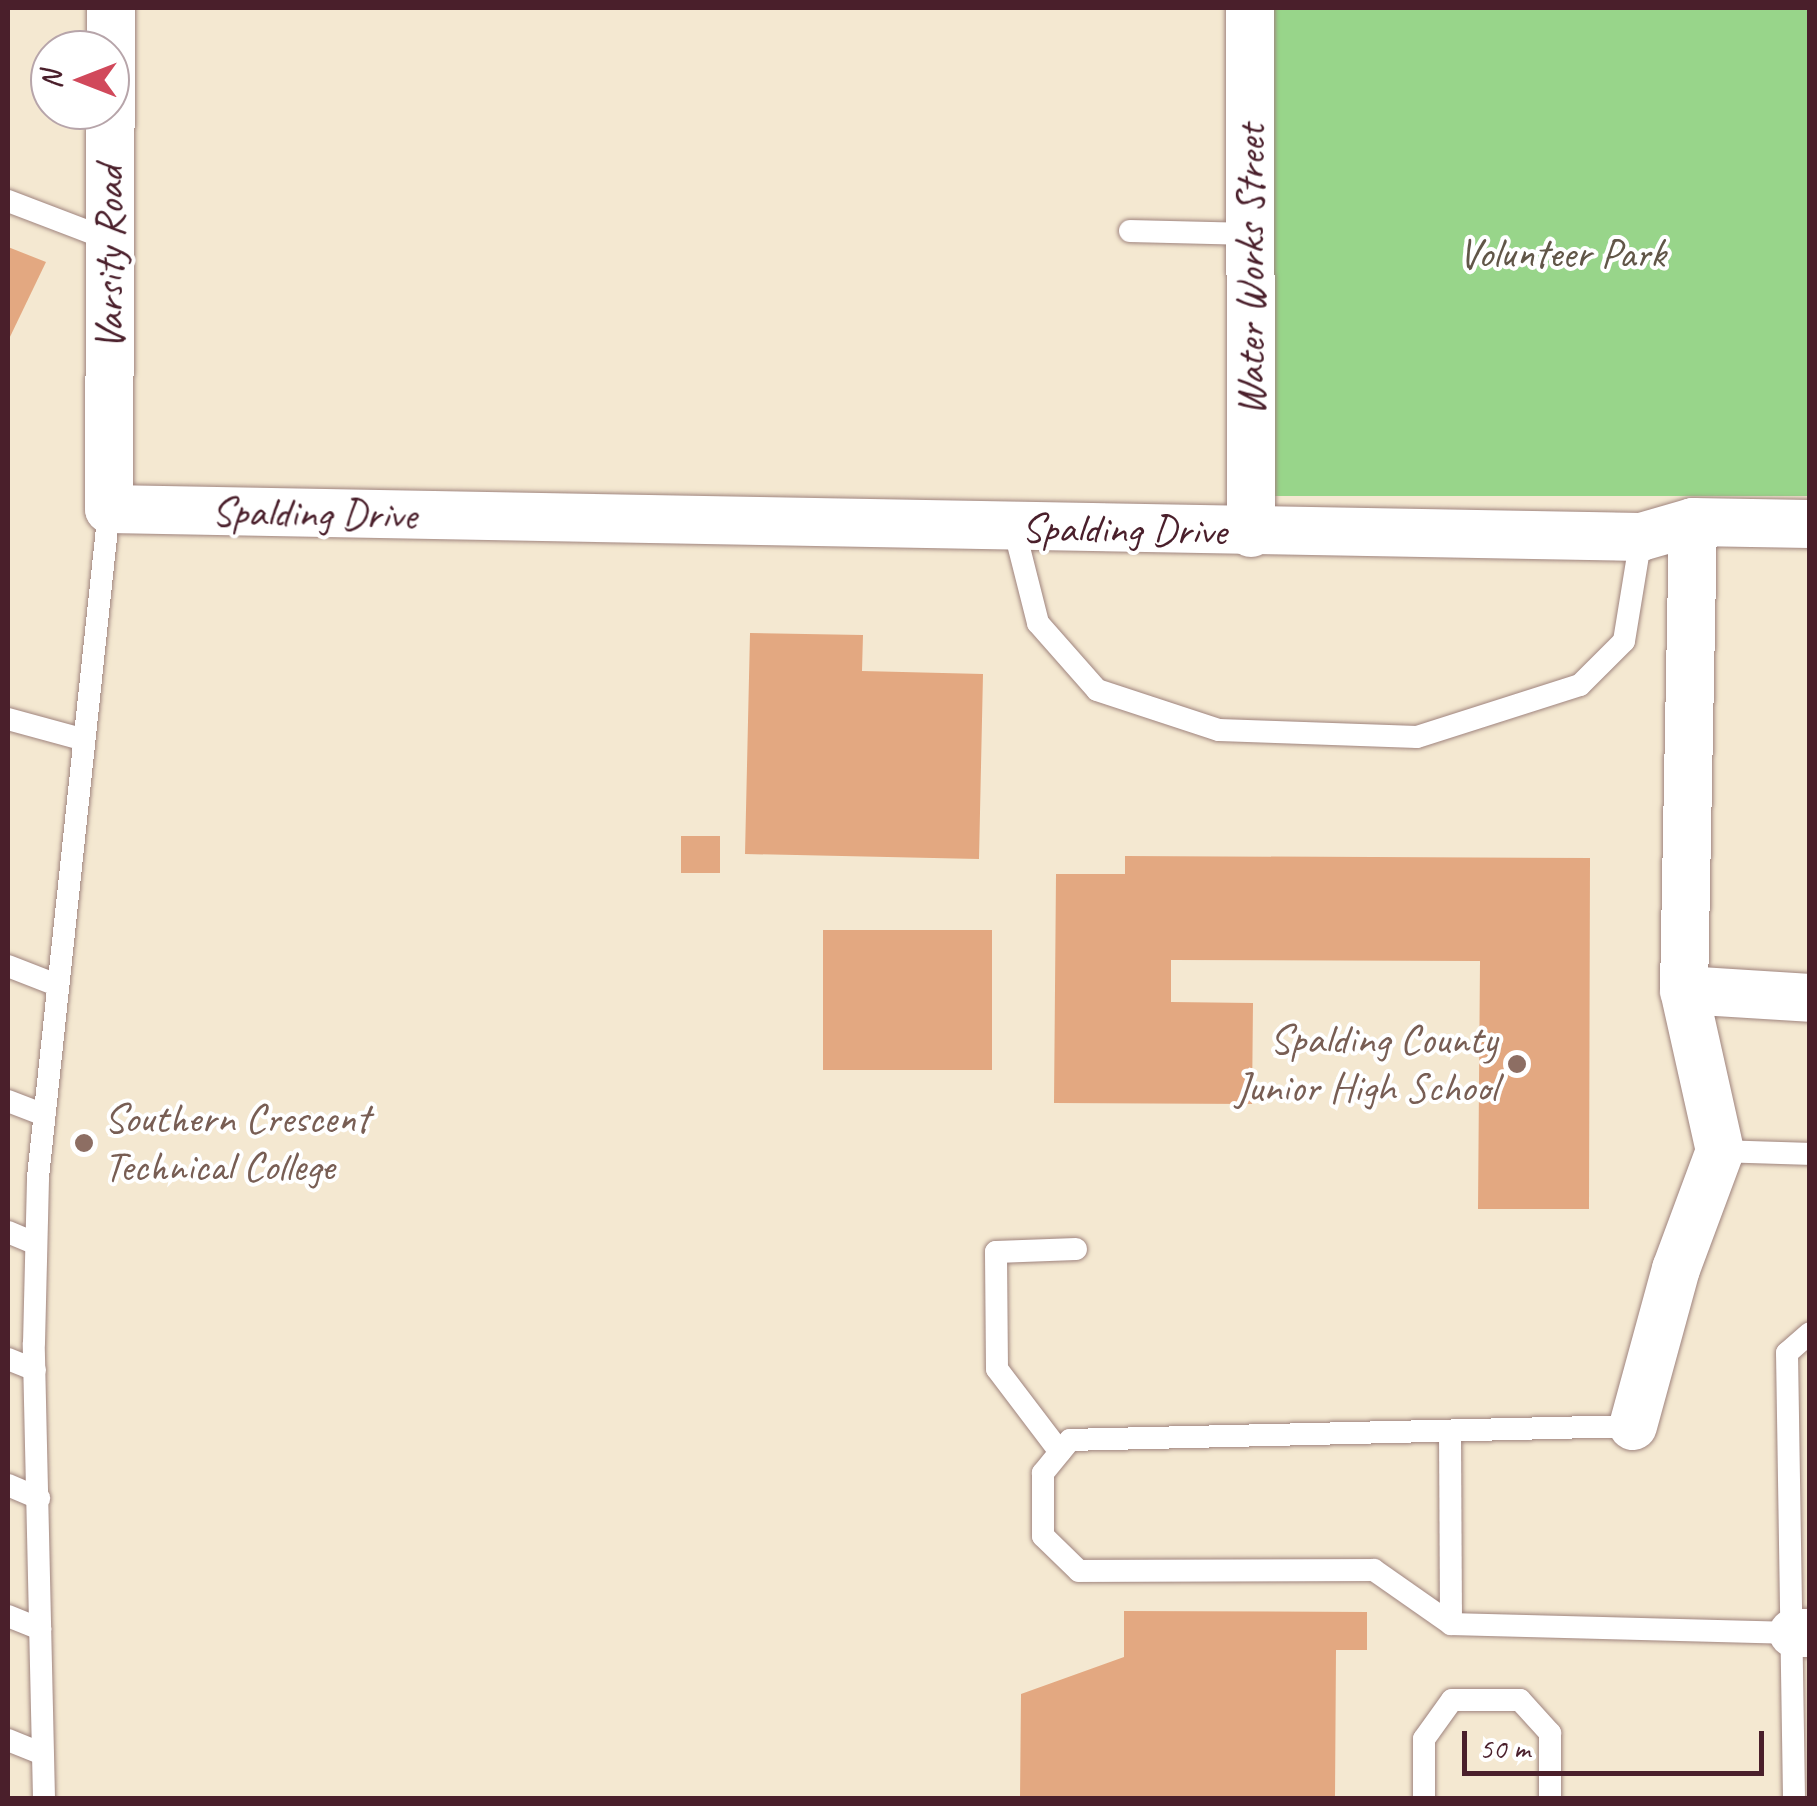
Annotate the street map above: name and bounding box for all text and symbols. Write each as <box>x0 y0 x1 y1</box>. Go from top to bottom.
north arrow <box>30 30 130 130</box>
text: N <box>34 71 69 89</box>
street label: Water Works Street <box>1226 124 1276 416</box>
street label: Varsity Road <box>85 167 135 349</box>
park label: Volunteer Park <box>1458 229 1666 279</box>
street label: Spalding Drive <box>211 487 417 541</box>
street label: Spalding Drive <box>1021 503 1227 557</box>
place label: Spalding County Junior High School <box>1236 1015 1497 1114</box>
marker: Spalding County Junior High School <box>1506 1053 1528 1075</box>
place label: Southern Crescent Technical College <box>104 1094 370 1192</box>
marker: Southern Crescent Technical College <box>73 1132 95 1154</box>
scale bar <box>1467 1711 1770 1773</box>
text: 50 m <box>1479 1729 1530 1767</box>

